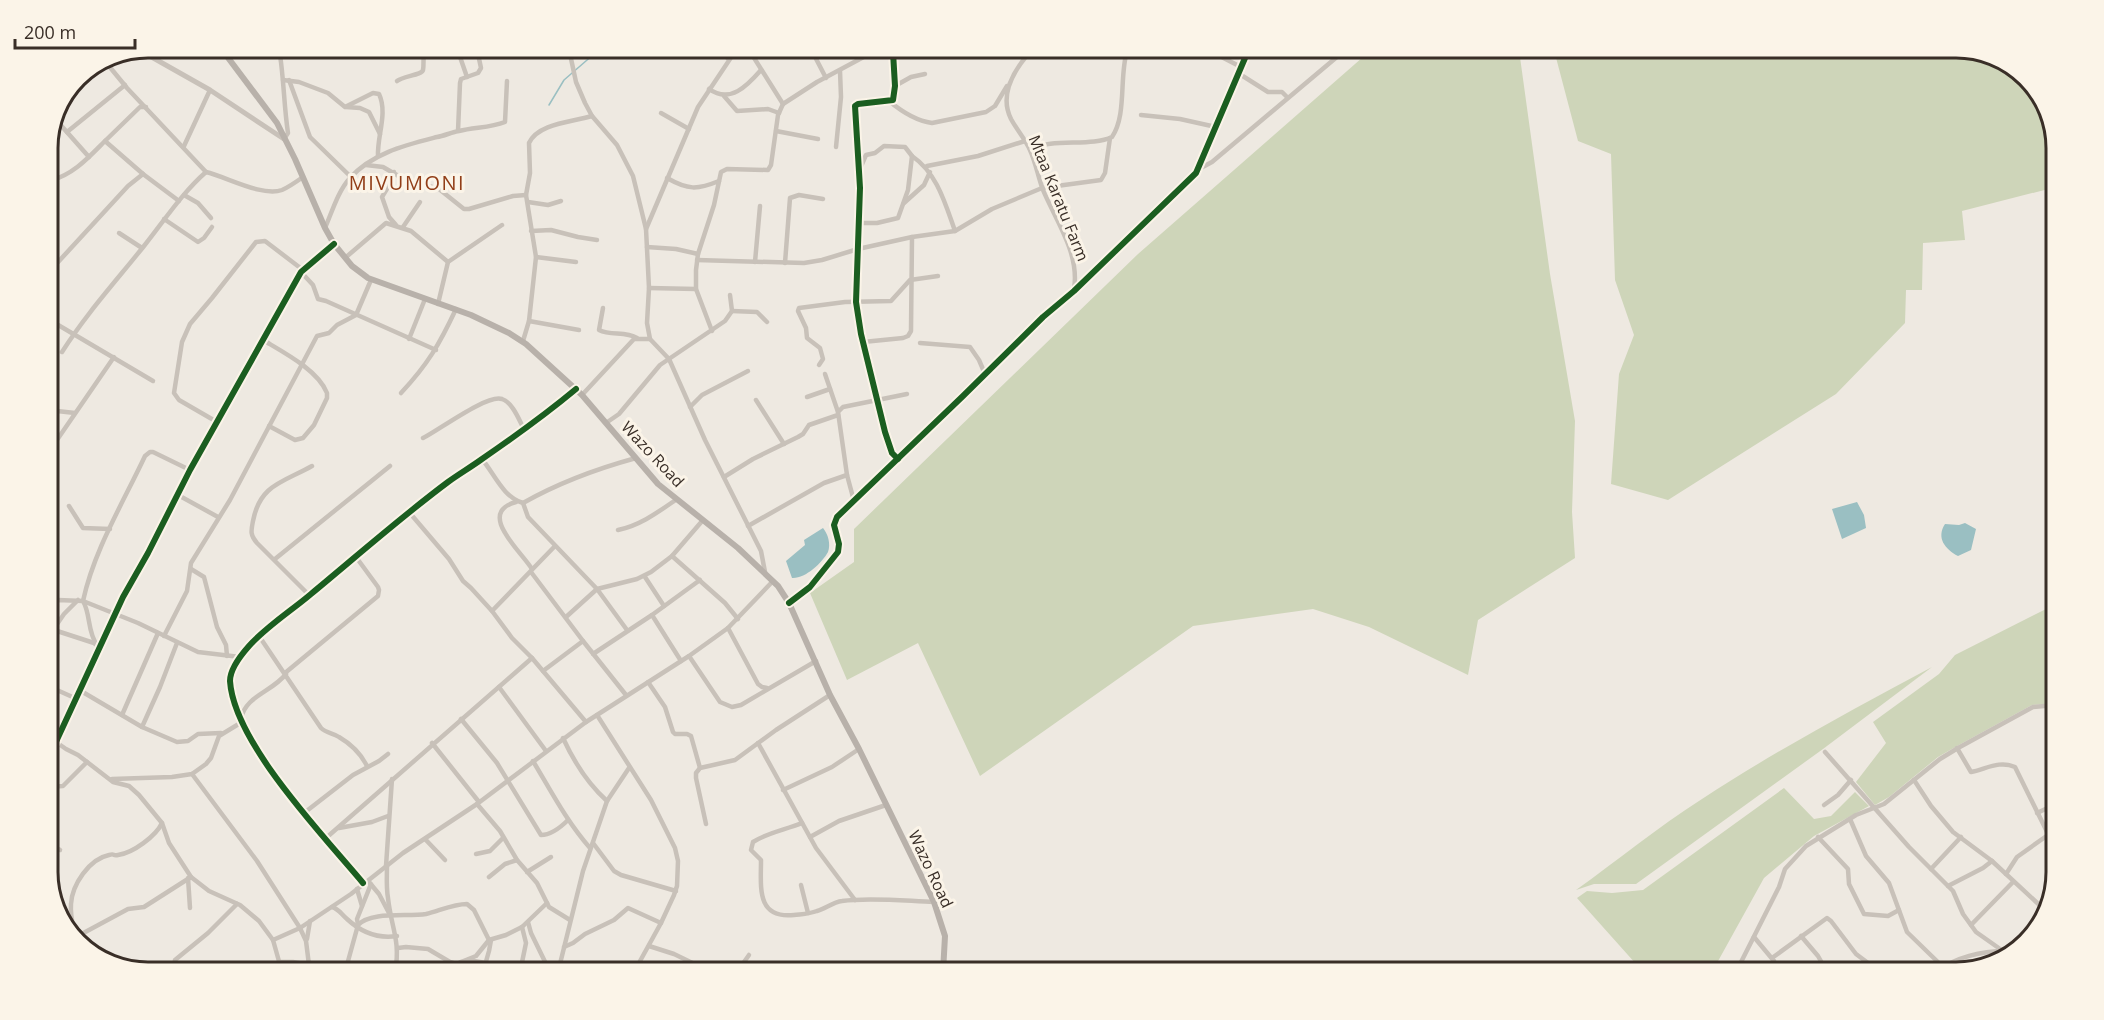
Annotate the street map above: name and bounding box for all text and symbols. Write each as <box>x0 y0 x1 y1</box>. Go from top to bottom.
scale bar <box>15 12 135 50</box>
text: 200 m <box>24 20 76 44</box>
street label: Mtaa Karatu Farm <box>1024 132 1094 264</box>
district label: MIVUMONI <box>349 169 465 196</box>
street label: Wazo Road <box>617 416 689 492</box>
street label: Wazo Road <box>903 827 959 911</box>

